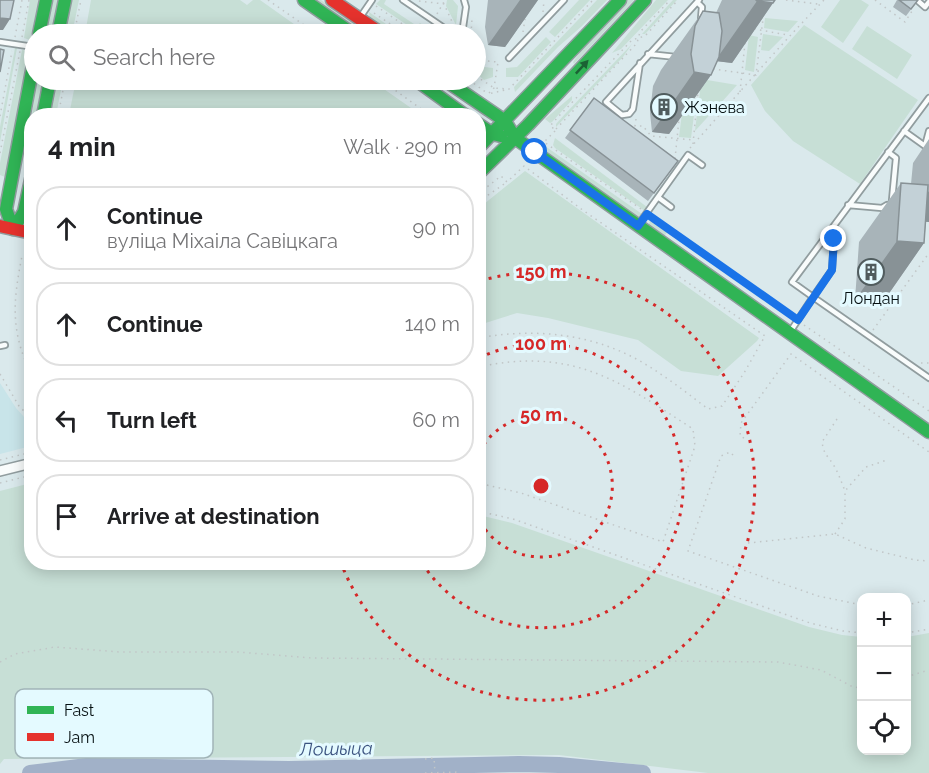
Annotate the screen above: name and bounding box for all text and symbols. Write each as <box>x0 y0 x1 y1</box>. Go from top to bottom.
search box <box>24 24 486 90</box>
icon: search <box>45 41 78 74</box>
text: Search here <box>93 44 215 70</box>
one-way arrow <box>575 60 588 75</box>
building icon: Жэнева <box>649 92 679 122</box>
place label: Жэнева <box>684 98 745 117</box>
text: 4 min <box>48 132 116 162</box>
text: Walk · 290 m <box>343 135 462 159</box>
route start <box>521 138 547 164</box>
text: Continue <box>107 203 203 229</box>
icon: ahead <box>50 212 83 245</box>
text: 90 m <box>413 216 460 240</box>
route end <box>820 225 846 251</box>
text: вуліца Міхаіла Савіцкага <box>107 229 338 253</box>
building icon: Лондан <box>856 257 886 287</box>
text: 150 m <box>516 261 567 282</box>
place label: Лондан <box>842 289 900 308</box>
icon: ahead <box>50 308 83 341</box>
text: Continue <box>107 311 203 337</box>
text: 140 m <box>405 312 460 336</box>
text: 100 m <box>515 333 567 354</box>
icon: left <box>50 404 83 437</box>
text: 50 m <box>520 404 562 425</box>
text: Turn left <box>107 407 197 433</box>
text: 60 m <box>412 408 460 432</box>
centre of rings <box>531 476 551 496</box>
icon: arrive <box>50 500 83 533</box>
text: Arrive at destination <box>107 503 320 529</box>
map controls <box>857 593 911 755</box>
button: + <box>857 593 911 647</box>
button: − <box>857 647 911 701</box>
legend <box>15 689 213 758</box>
text: Fast <box>64 701 95 720</box>
button: locate <box>857 701 911 755</box>
text: Jam <box>64 728 95 747</box>
water label: Лошыца <box>298 737 373 760</box>

